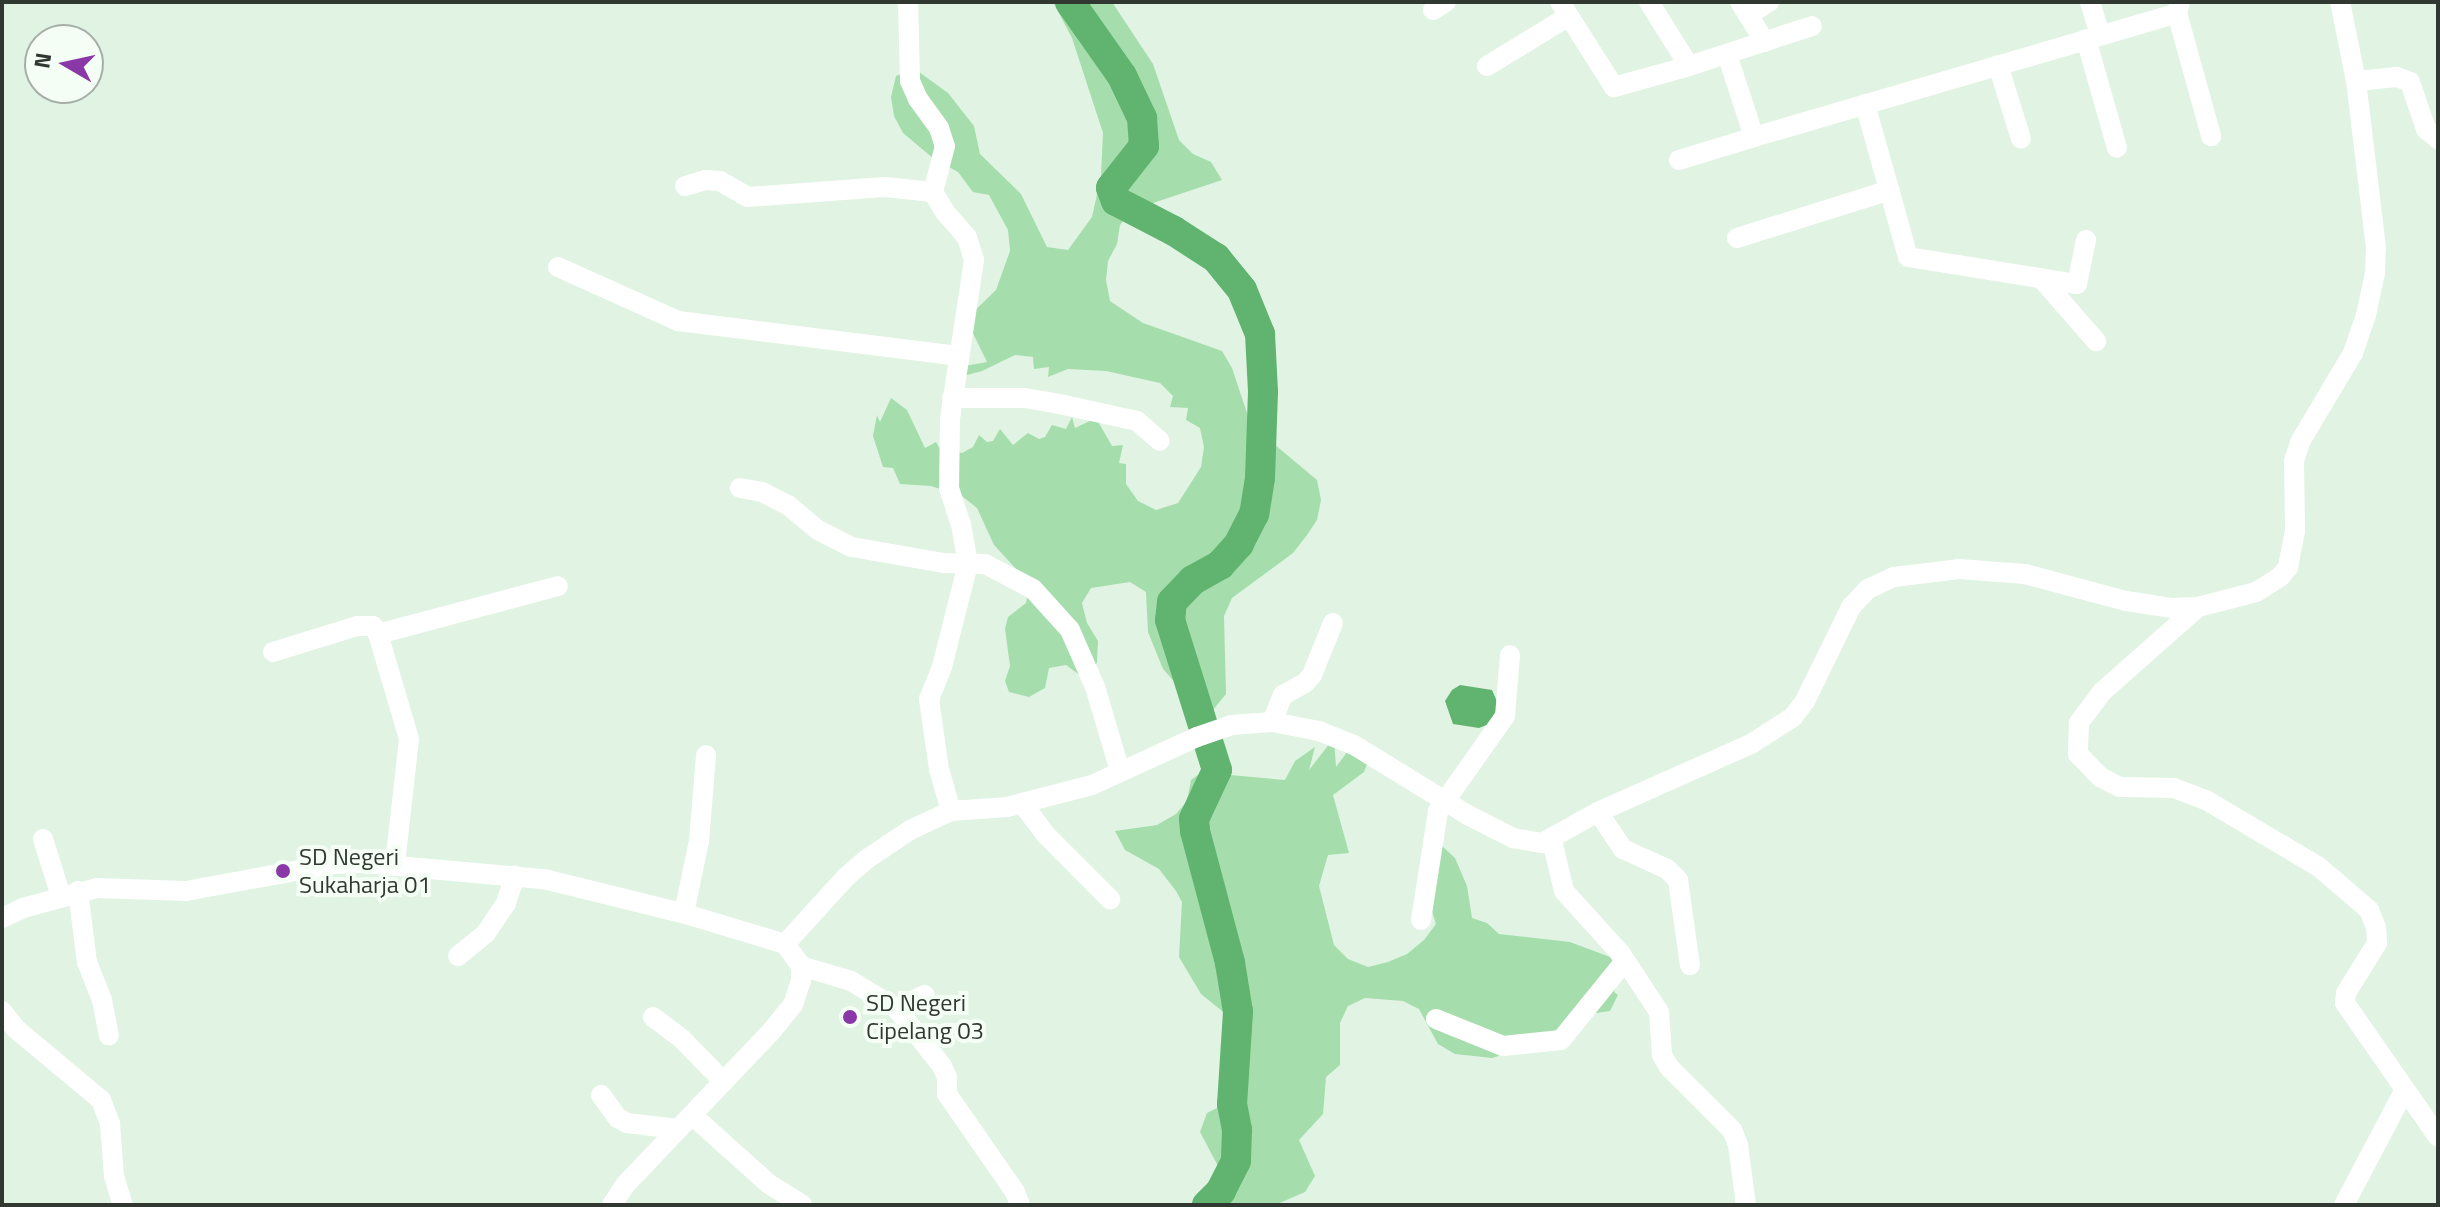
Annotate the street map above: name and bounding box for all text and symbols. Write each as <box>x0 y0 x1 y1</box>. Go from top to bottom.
north arrow <box>24 24 104 104</box>
text: N <box>24 50 60 71</box>
place label: SD Negeri Sukaharja 01 <box>299 843 431 899</box>
marker: SD Negeri Sukaharja 01 <box>274 862 292 880</box>
place label: SD Negeri Cipelang 03 <box>866 989 984 1045</box>
marker: SD Negeri Cipelang 03 <box>841 1008 859 1026</box>

